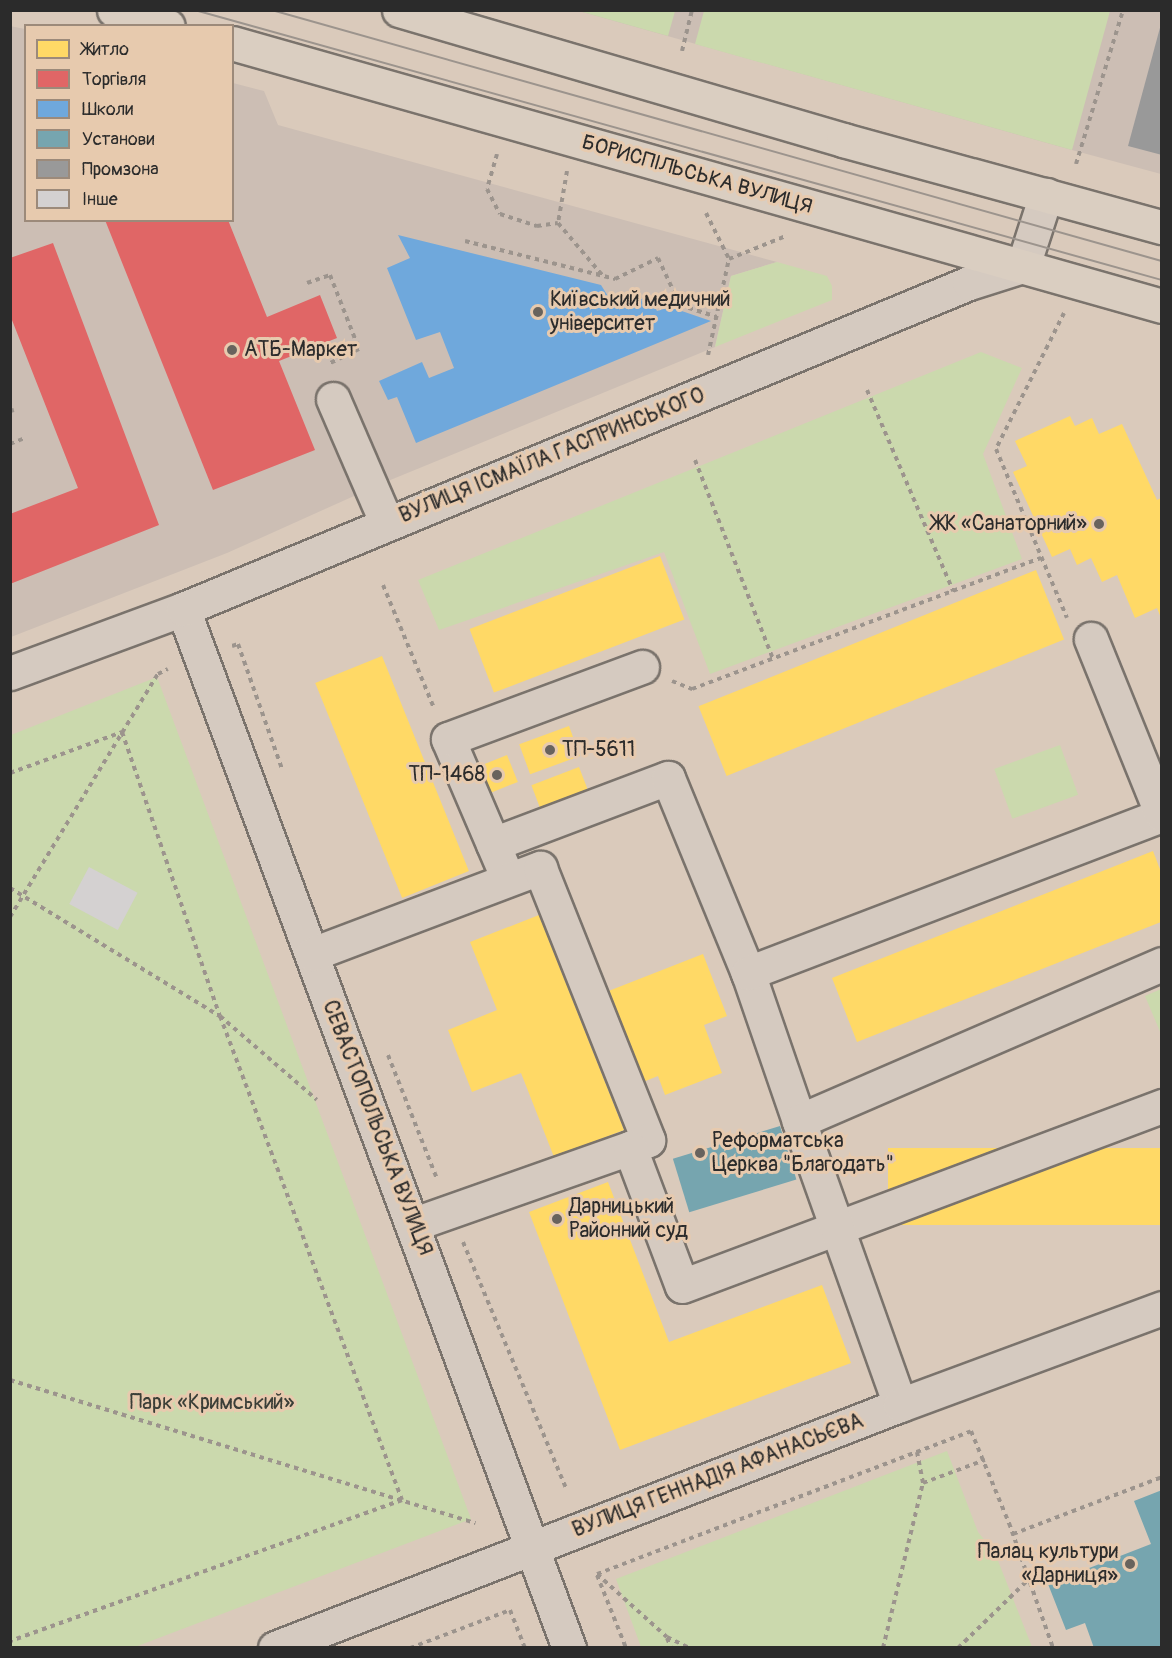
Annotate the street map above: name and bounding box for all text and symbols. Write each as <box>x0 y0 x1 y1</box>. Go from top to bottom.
legend <box>24 24 234 222</box>
text: Житло <box>82 38 129 61</box>
text: Торгівля <box>82 68 146 91</box>
text: Школи <box>82 98 133 121</box>
text: Установи <box>82 128 155 151</box>
street label: БОРИСПІЛЬСЬКА ВУЛИЦЯ <box>579 130 815 220</box>
text: Промзона <box>82 158 159 181</box>
text: Інше <box>82 188 118 211</box>
place label: Київський медичний університет <box>550 287 731 337</box>
marker: Київський медичний університет <box>531 305 545 319</box>
place label: АТБ-Маркет <box>244 337 357 363</box>
marker: АТБ-Маркет <box>225 343 239 357</box>
street label: ВУЛИЦЯ ІСМАЇЛА ГАСПРИНСЬКОГО <box>396 383 708 529</box>
place label: ЖК «Санаторний» <box>932 511 1087 537</box>
marker: ЖК «Санаторний» <box>1092 517 1106 531</box>
place label: ТП-5611 <box>562 737 635 763</box>
marker: ТП-5611 <box>543 743 557 757</box>
place label: ТП-1468 <box>409 762 485 788</box>
marker: ТП-1468 <box>490 768 504 782</box>
street label: СЕВАСТОПОЛЬСЬКА ВУЛИЦЯ <box>317 997 437 1259</box>
place label: Реформатська Церква "Благодать" <box>712 1128 894 1178</box>
marker: Реформатська Церква "Благодать" <box>693 1146 707 1160</box>
place label: Дарницький Районний суд <box>569 1194 688 1244</box>
marker: Дарницький Районний суд <box>550 1212 564 1226</box>
park label: Парк «Кримський» <box>130 1390 294 1416</box>
street label: ВУЛИЦЯ ГЕННАДІЯ АФАНАСЬЄВА <box>569 1409 867 1543</box>
place label: Палац культури «Дарниця» <box>978 1539 1118 1589</box>
marker: Палац культури «Дарниця» <box>1123 1557 1137 1571</box>

